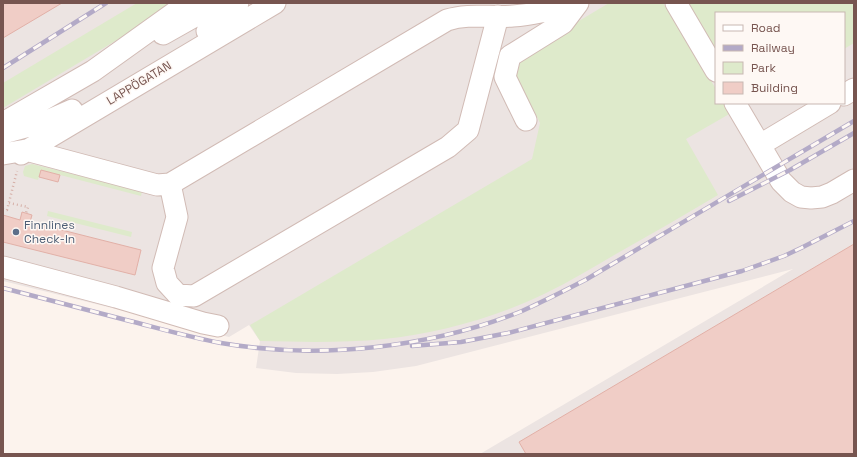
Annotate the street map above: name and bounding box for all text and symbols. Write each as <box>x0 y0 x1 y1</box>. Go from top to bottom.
legend <box>715 12 845 104</box>
text: Road <box>751 20 780 36</box>
text: Railway <box>751 40 795 56</box>
street label: LAPPÖGATAN <box>104 57 174 109</box>
text: Park <box>751 60 776 76</box>
text: Building <box>751 80 798 96</box>
place label: Finnlines Check-In <box>24 217 75 247</box>
marker: Finnlines Check-In <box>11 227 21 237</box>

